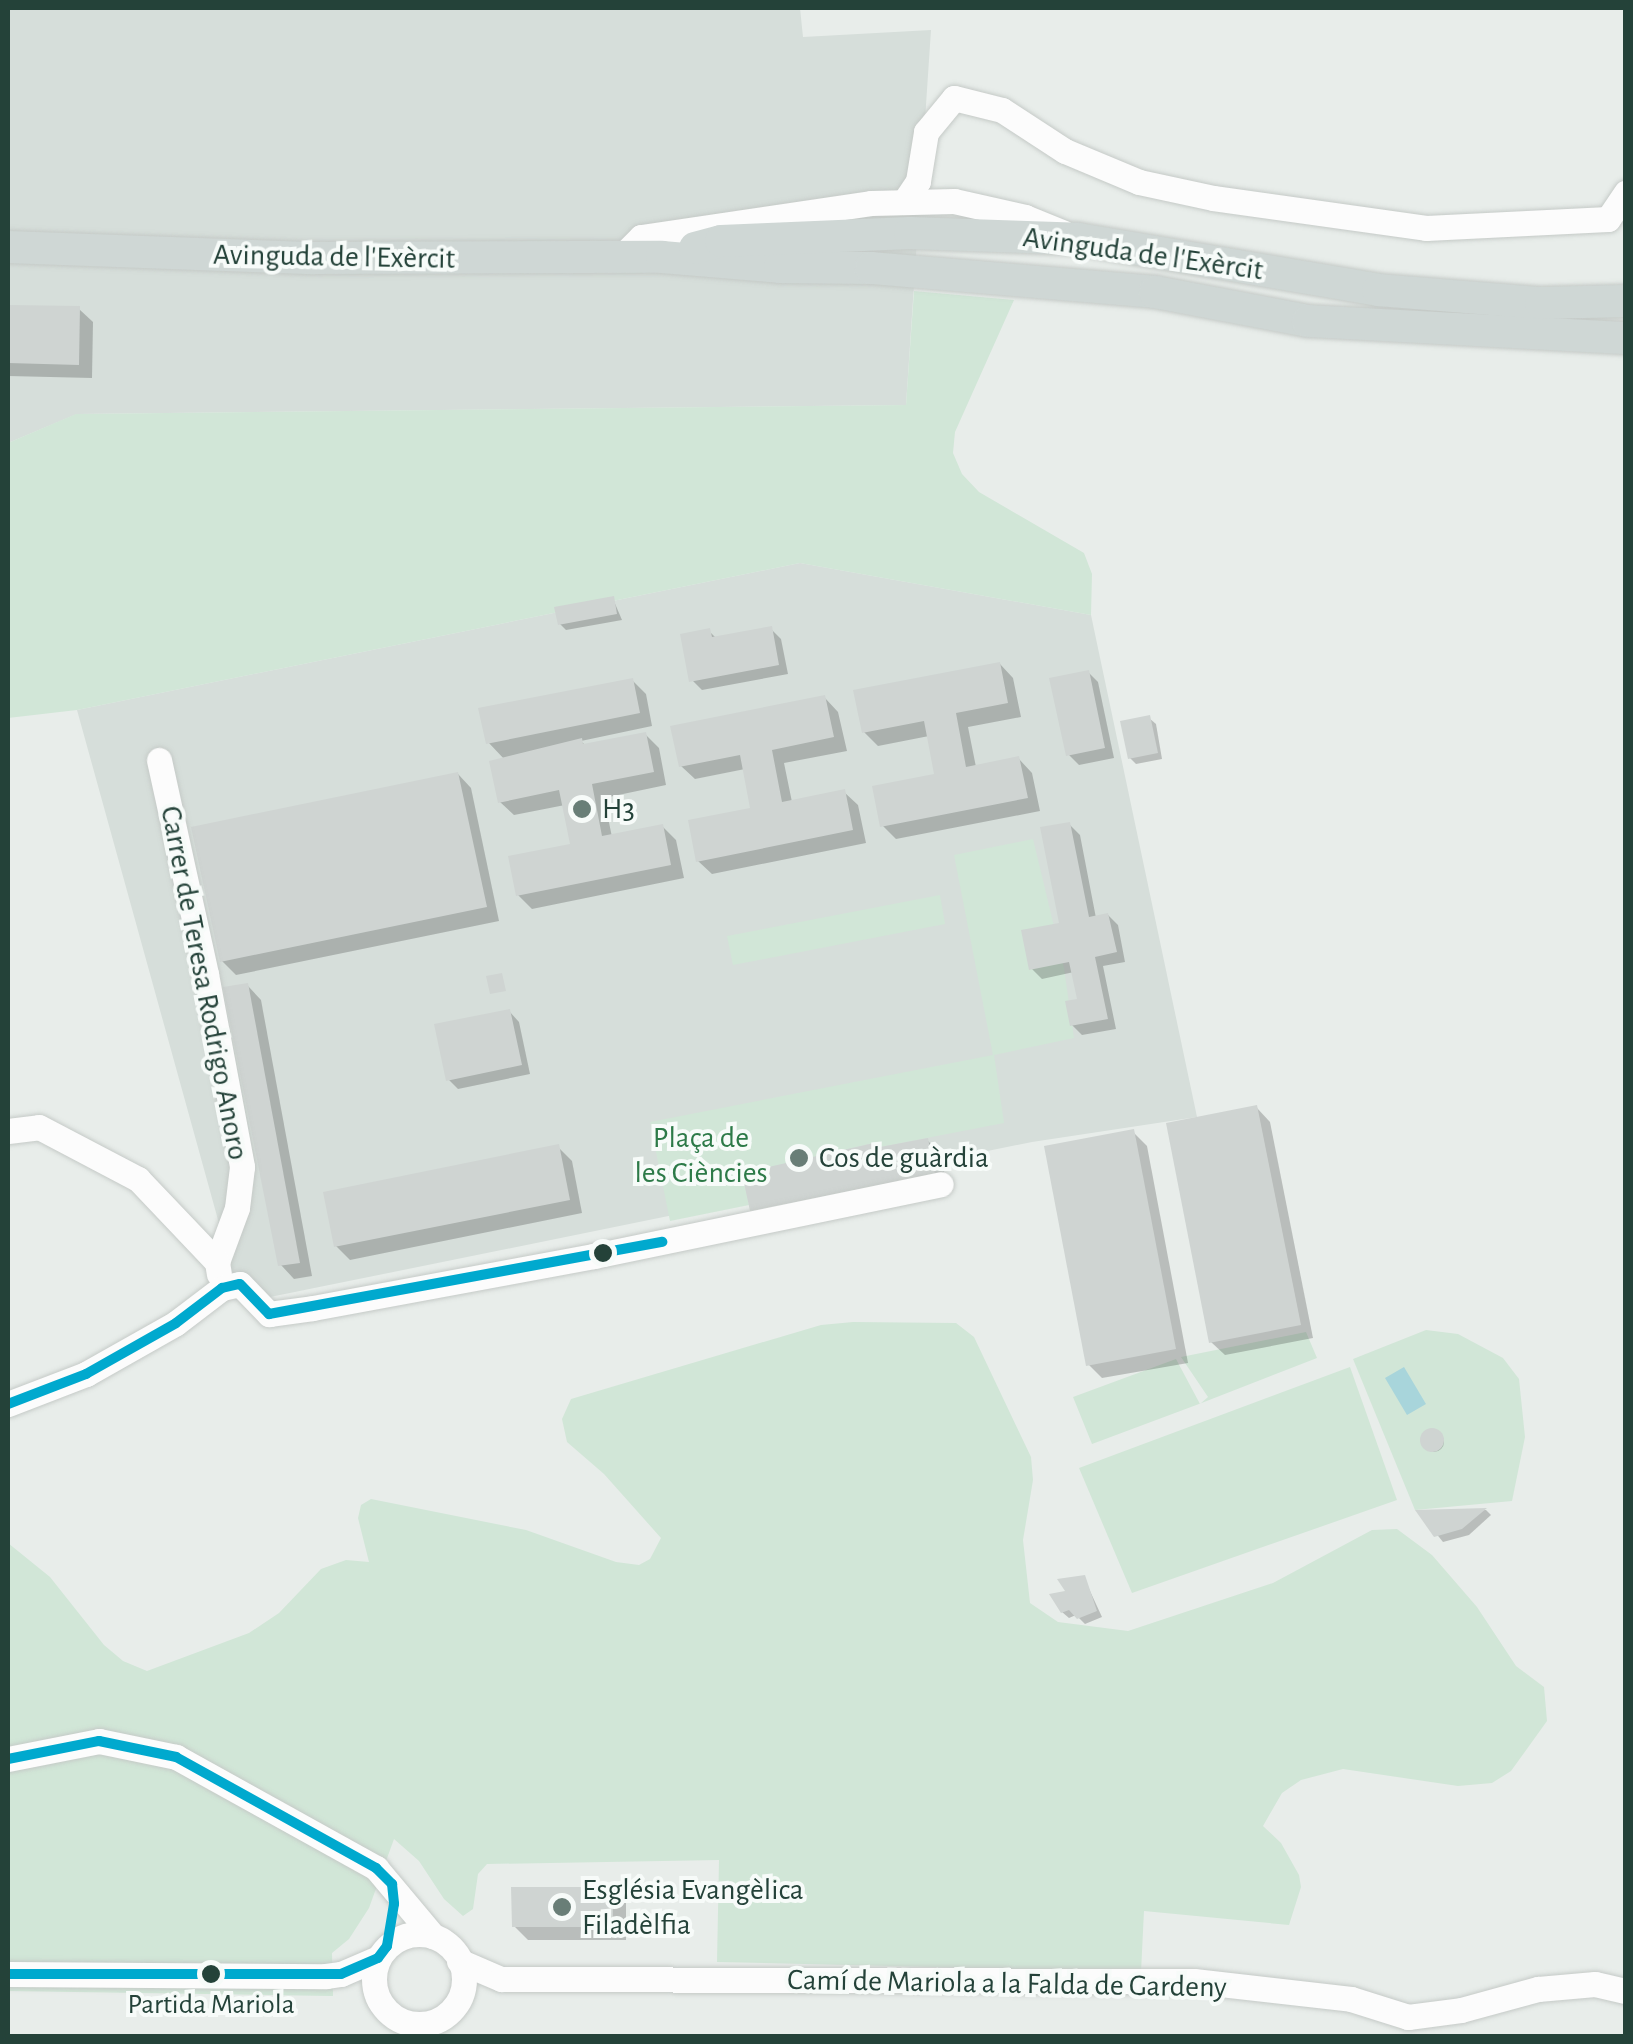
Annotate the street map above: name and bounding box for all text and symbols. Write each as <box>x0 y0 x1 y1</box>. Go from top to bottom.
street label: Avinguda de l'Exèrcit <box>1021 219 1265 289</box>
street label: Avinguda de l'Exèrcit <box>213 237 455 277</box>
place label: H3 <box>602 791 635 827</box>
marker: H3 <box>571 798 593 820</box>
street label: Carrer de Teresa Rodrigo Anoro <box>152 803 256 1163</box>
park label: Plaça de les Ciències <box>634 1120 768 1190</box>
place label: Cos de guàrdia <box>819 1140 989 1176</box>
marker: Cos de guàrdia <box>788 1147 810 1169</box>
unlabelled marker <box>593 1243 613 1263</box>
place label: Església Evangèlica Filadèlfia <box>582 1872 804 1942</box>
marker: Església Evangèlica Filadèlfia <box>551 1896 573 1918</box>
street label: Camí de Mariola a la Falda de Gardeny <box>787 1962 1227 2006</box>
marker: Partida Mariola <box>201 1964 221 1984</box>
place label: Partida Mariola <box>127 1988 295 2022</box>

